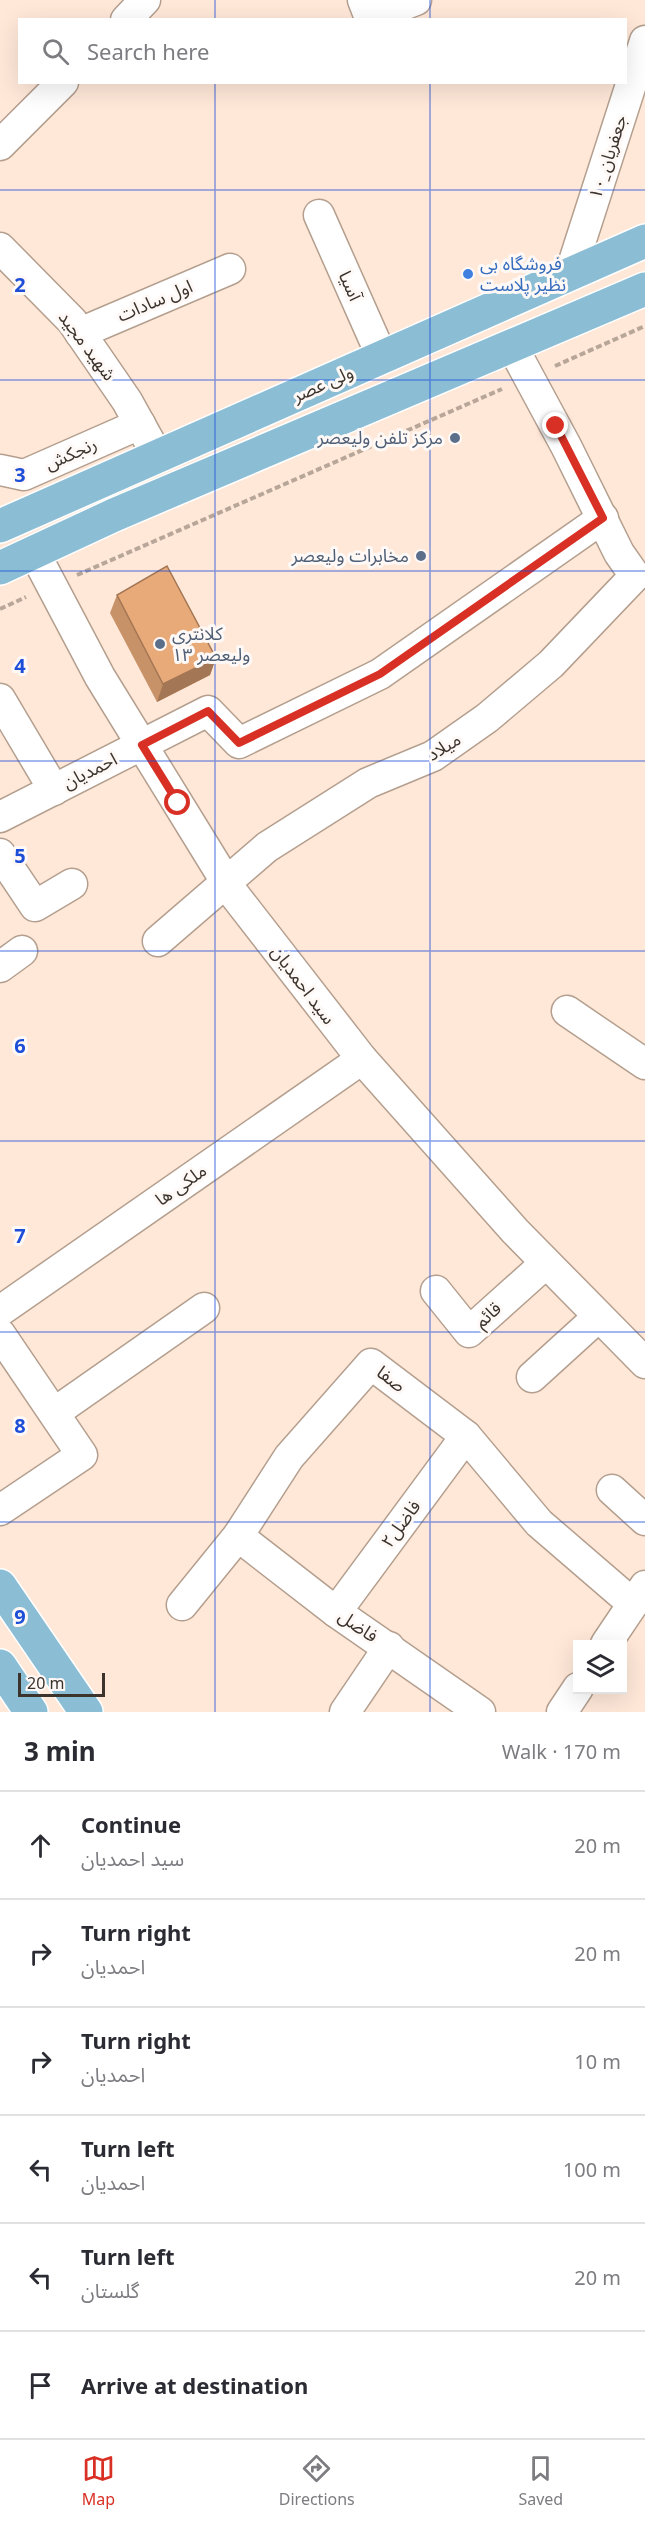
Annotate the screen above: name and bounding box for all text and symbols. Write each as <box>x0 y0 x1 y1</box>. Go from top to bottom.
search box <box>18 18 627 84</box>
icon: search <box>39 35 72 68</box>
text: Search here <box>87 36 209 66</box>
street label: ۱۰_جعفریان <box>582 112 632 202</box>
place label: فروشگاه بی نظیر پلاست <box>480 251 566 296</box>
street label: آسیا <box>334 267 368 305</box>
marker: فروشگاه بی نظیر پلاست <box>461 267 475 281</box>
text: 2 <box>14 271 26 298</box>
street label: اول سادات <box>113 273 196 327</box>
street label: شهید مجید <box>54 306 122 385</box>
street label: ولی عصر <box>288 359 357 407</box>
route end <box>542 412 568 438</box>
place label: مرکز تلفن ولیعصر <box>316 425 443 449</box>
street label: رنجکش <box>41 431 100 475</box>
marker: مرکز تلفن ولیعصر <box>448 431 462 445</box>
text: 3 <box>14 461 26 488</box>
place label: مخابرات ولیعصر <box>290 543 409 567</box>
marker: مخابرات ولیعصر <box>414 549 428 563</box>
place label: کلانتری ۱۳ ولیعصر <box>172 621 250 666</box>
marker: کلانتری ۱۳ ولیعصر <box>153 637 167 651</box>
text: 4 <box>14 652 26 679</box>
street label: میلاد <box>422 727 465 766</box>
street label: احمدیان <box>58 746 121 794</box>
route start <box>164 789 190 815</box>
text: 5 <box>14 842 26 869</box>
street label: سید احمدیان <box>266 940 341 1029</box>
text: 6 <box>14 1032 26 1059</box>
street label: ملکی ها <box>150 1158 211 1211</box>
text: 7 <box>14 1222 26 1249</box>
street label: قائم <box>469 1296 507 1334</box>
street label: صفا <box>372 1359 411 1397</box>
text: 8 <box>14 1412 26 1439</box>
street label: فاضل۲ <box>375 1495 425 1552</box>
text: 9 <box>14 1603 26 1630</box>
street label: فاضل <box>334 1603 383 1647</box>
map controls <box>573 1640 627 1694</box>
button: layers <box>573 1640 627 1694</box>
scale bar <box>18 1670 105 1698</box>
text: 20 m <box>27 1672 64 1694</box>
text: 3 min <box>24 1733 96 1769</box>
text: Walk · 170 m <box>502 1738 621 1765</box>
text: Continue <box>81 1809 181 1839</box>
icon: ahead <box>24 1829 57 1862</box>
text: 20 m <box>574 1832 621 1859</box>
text: سید احمدیان <box>81 1845 184 1872</box>
text: Turn right <box>81 1917 191 1947</box>
icon: right <box>24 1937 57 1970</box>
text: 20 m <box>574 1940 621 1967</box>
text: احمدیان <box>81 1953 145 1980</box>
text: Turn right <box>81 2025 191 2055</box>
icon: right <box>24 2045 57 2078</box>
text: 10 m <box>574 2048 621 2075</box>
text: احمدیان <box>81 2061 145 2088</box>
text: Turn left <box>81 2133 175 2163</box>
icon: left <box>24 2153 57 2186</box>
text: 100 m <box>563 2156 621 2183</box>
text: احمدیان <box>81 2169 145 2196</box>
text: Turn left <box>81 2241 175 2271</box>
icon: left <box>24 2261 57 2294</box>
text: 20 m <box>574 2264 621 2291</box>
text: گلستان <box>81 2277 139 2304</box>
icon: arrive <box>24 2369 57 2402</box>
text: Arrive at destination <box>81 2370 308 2400</box>
tab: Map <box>82 2452 115 2510</box>
tab: Directions <box>279 2452 355 2510</box>
tab: Saved <box>518 2452 563 2510</box>

